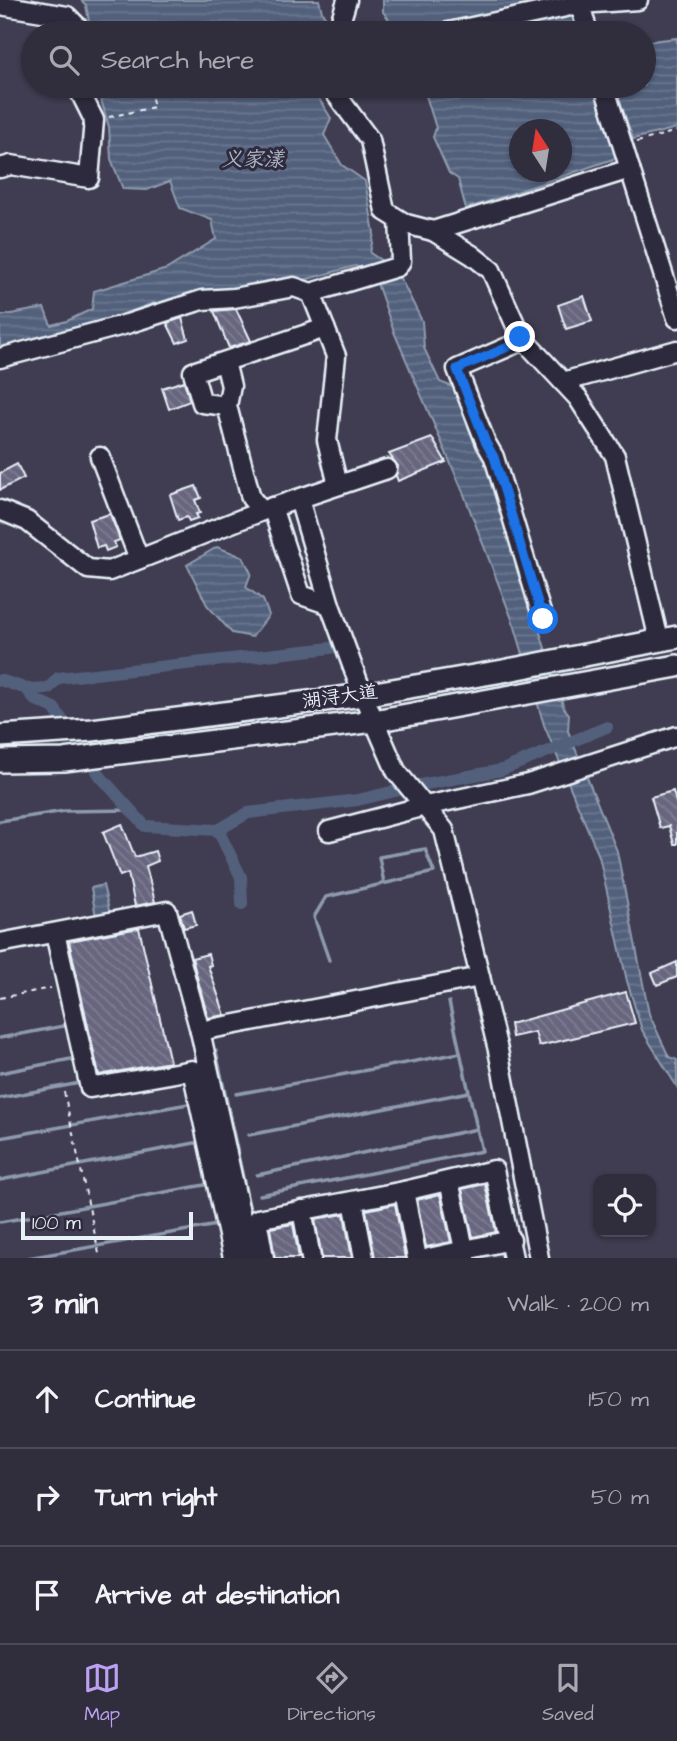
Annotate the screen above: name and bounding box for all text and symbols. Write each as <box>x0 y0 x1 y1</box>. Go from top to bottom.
search box <box>21 21 656 98</box>
icon: search <box>45 41 83 79</box>
text: Search here <box>101 42 254 78</box>
north arrow <box>509 119 572 182</box>
water label: 义家漾 <box>222 145 285 174</box>
route end <box>504 321 535 352</box>
route start <box>527 603 558 634</box>
street label: 湖浔大道 <box>300 678 380 716</box>
map controls <box>593 1174 656 1237</box>
button: locate <box>593 1174 656 1237</box>
scale bar <box>21 1209 192 1241</box>
text: 100 m <box>32 1210 81 1237</box>
text: 3 min <box>28 1283 98 1325</box>
text: Walk · 200 m <box>507 1288 649 1320</box>
icon: ahead <box>28 1380 66 1418</box>
text: Continue <box>95 1381 196 1417</box>
text: 150 m <box>588 1383 649 1415</box>
icon: right <box>28 1478 66 1516</box>
text: Turn right <box>95 1479 217 1515</box>
text: 50 m <box>591 1481 649 1513</box>
icon: arrive <box>28 1576 66 1614</box>
text: Arrive at destination <box>95 1577 340 1613</box>
tab: Map <box>83 1659 121 1728</box>
tab: Directions <box>287 1659 376 1728</box>
tab: Saved <box>542 1659 594 1728</box>

